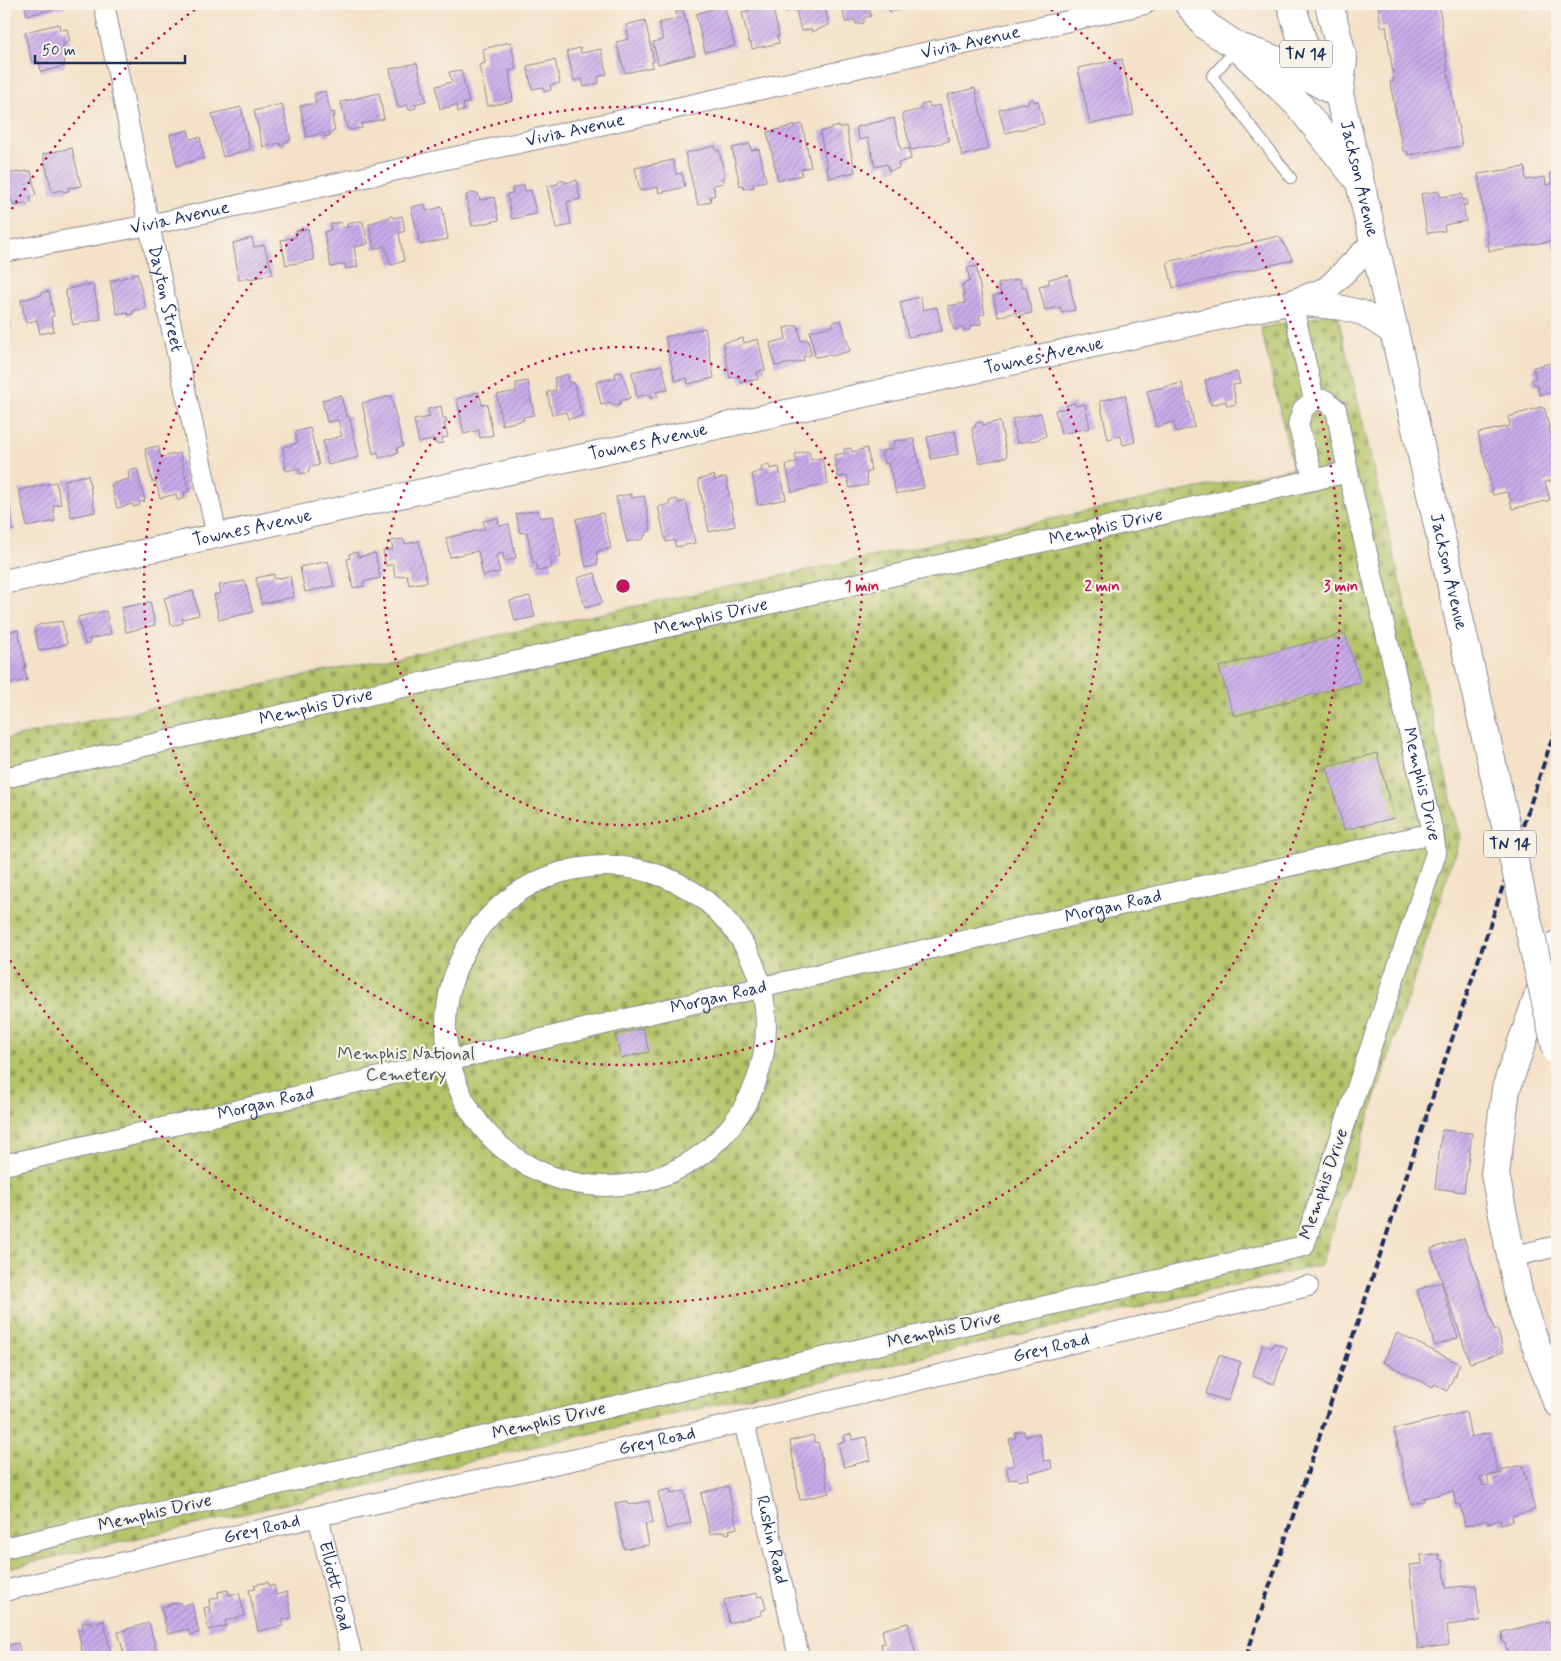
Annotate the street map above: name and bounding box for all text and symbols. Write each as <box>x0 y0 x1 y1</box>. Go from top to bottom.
street label: Vivia Avenue <box>919 20 1022 65</box>
scale bar <box>35 32 185 64</box>
text: 50 m <box>42 41 76 61</box>
road number: TN 14 <box>1280 41 1332 68</box>
street label: Vivia Avenue <box>523 108 627 153</box>
street label: Jackson Avenue <box>1334 118 1384 239</box>
street label: Vivia Avenue <box>128 196 232 240</box>
street label: Dayton Street <box>142 243 188 355</box>
street label: Townes Avenue <box>982 331 1106 381</box>
street label: Townes Avenue <box>586 417 710 467</box>
street label: Townes Avenue <box>190 503 314 553</box>
street label: Memphis Drive <box>1046 503 1165 552</box>
street label: Jackson Avenue <box>1424 511 1473 632</box>
centre of rings <box>614 577 632 595</box>
text: 1 min <box>845 577 879 597</box>
text: 2 min <box>1084 577 1120 597</box>
text: 3 min <box>1324 577 1358 597</box>
street label: Memphis Drive <box>652 592 770 642</box>
street label: Memphis Drive <box>257 682 375 732</box>
street label: Memphis Drive <box>1396 725 1446 843</box>
road number: TN 14 <box>1484 831 1536 858</box>
street label: Morgan Road <box>1063 884 1164 929</box>
street label: Morgan Road <box>668 974 769 1020</box>
park label: Memphis National Cemetery <box>337 1042 475 1087</box>
street label: Morgan Road <box>215 1081 317 1127</box>
street label: Memphis Drive <box>1294 1125 1354 1243</box>
street label: Memphis Drive <box>885 1305 1003 1355</box>
street label: Grey Road <box>1010 1327 1092 1369</box>
street label: Memphis Drive <box>490 1396 608 1446</box>
street label: Grey Road <box>616 1421 698 1461</box>
street label: Memphis Drive <box>96 1488 214 1538</box>
street label: Ruskin Road <box>750 1493 794 1586</box>
street label: Grey Road <box>221 1509 302 1550</box>
street label: Elliott Road <box>313 1539 357 1633</box>

